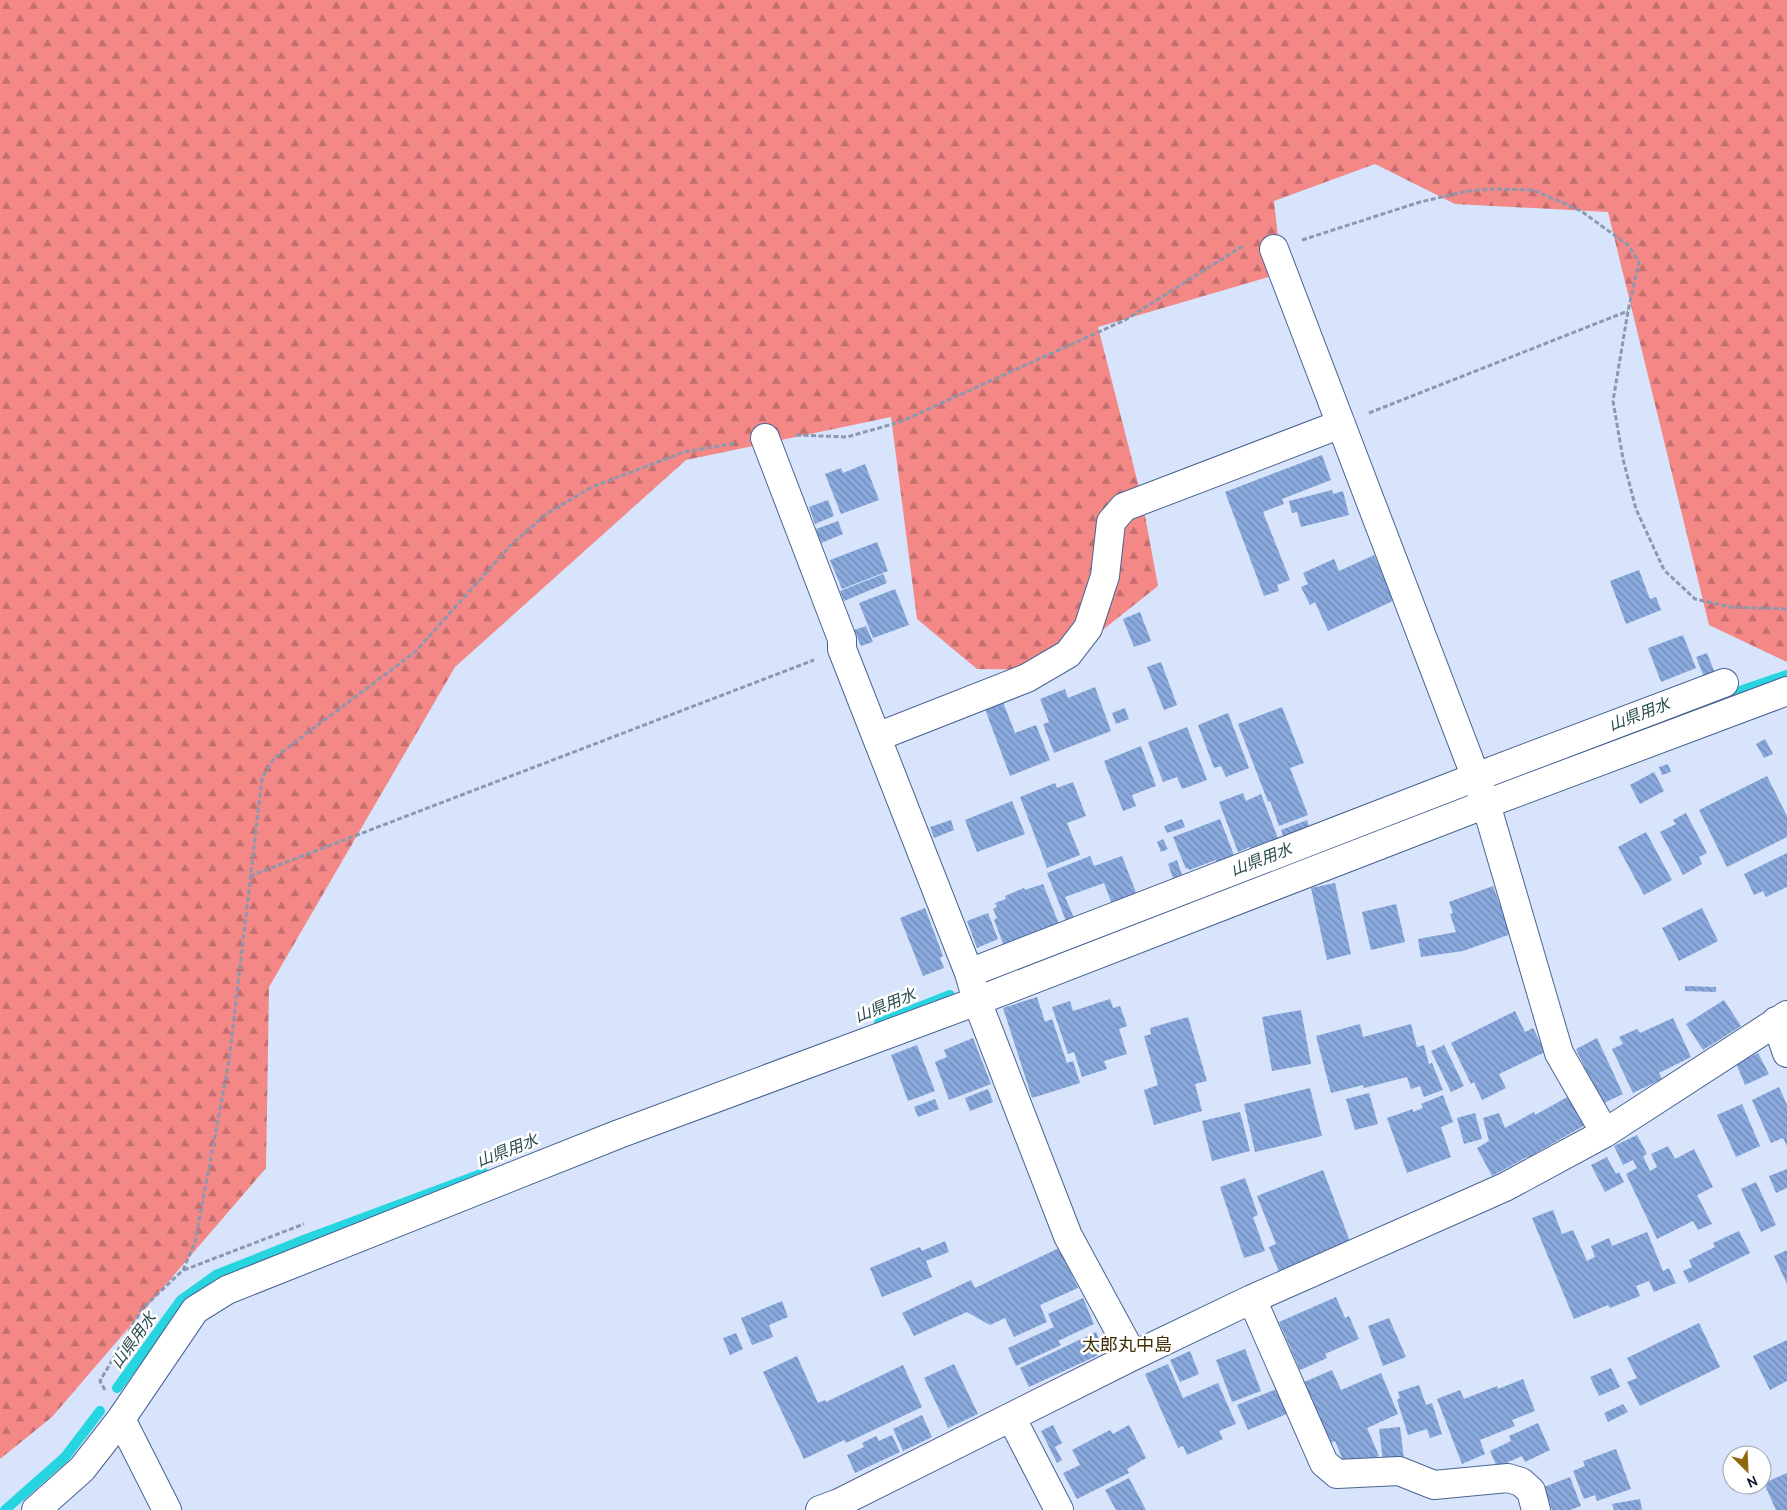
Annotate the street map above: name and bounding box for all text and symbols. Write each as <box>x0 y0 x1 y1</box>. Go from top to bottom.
water label: 山県用水 <box>1606 693 1674 735</box>
water label: 山県用水 <box>1228 838 1296 880</box>
water label: 山県用水 <box>852 984 920 1026</box>
water label: 山県用水 <box>474 1129 542 1171</box>
water label: 山県用水 <box>107 1307 161 1372</box>
district label: 太郎丸中島 <box>1082 1334 1172 1356</box>
north arrow <box>1722 1445 1772 1495</box>
text: N <box>1744 1472 1760 1492</box>

